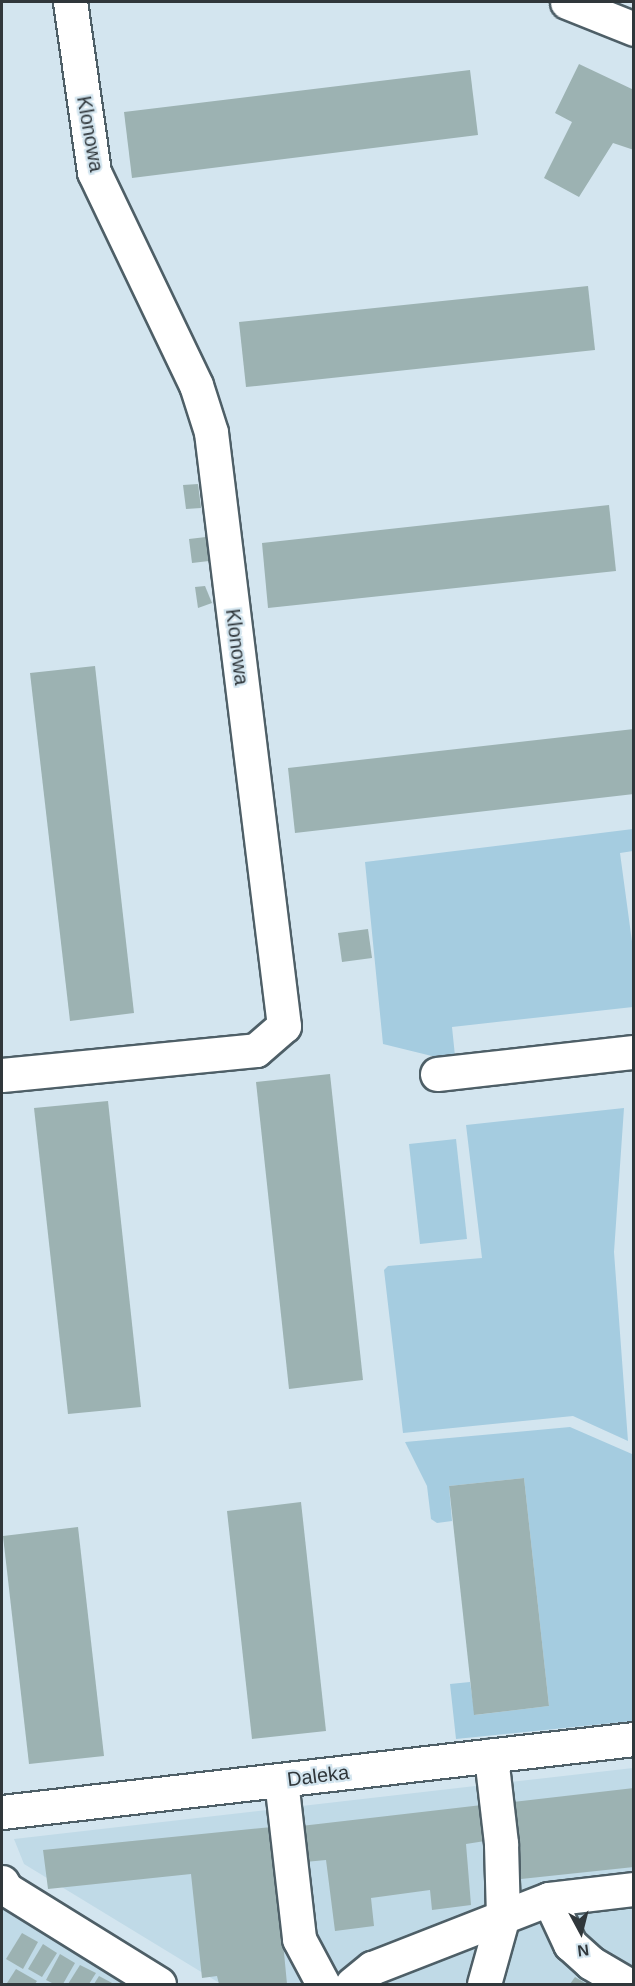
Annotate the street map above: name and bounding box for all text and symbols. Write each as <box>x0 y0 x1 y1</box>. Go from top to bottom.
street label: Klonowa <box>72 94 108 174</box>
street label: Klonowa <box>220 607 254 687</box>
street label: Daleka <box>286 1760 350 1792</box>
north arrow <box>551 1902 611 1962</box>
text: N <box>576 1941 590 1960</box>

